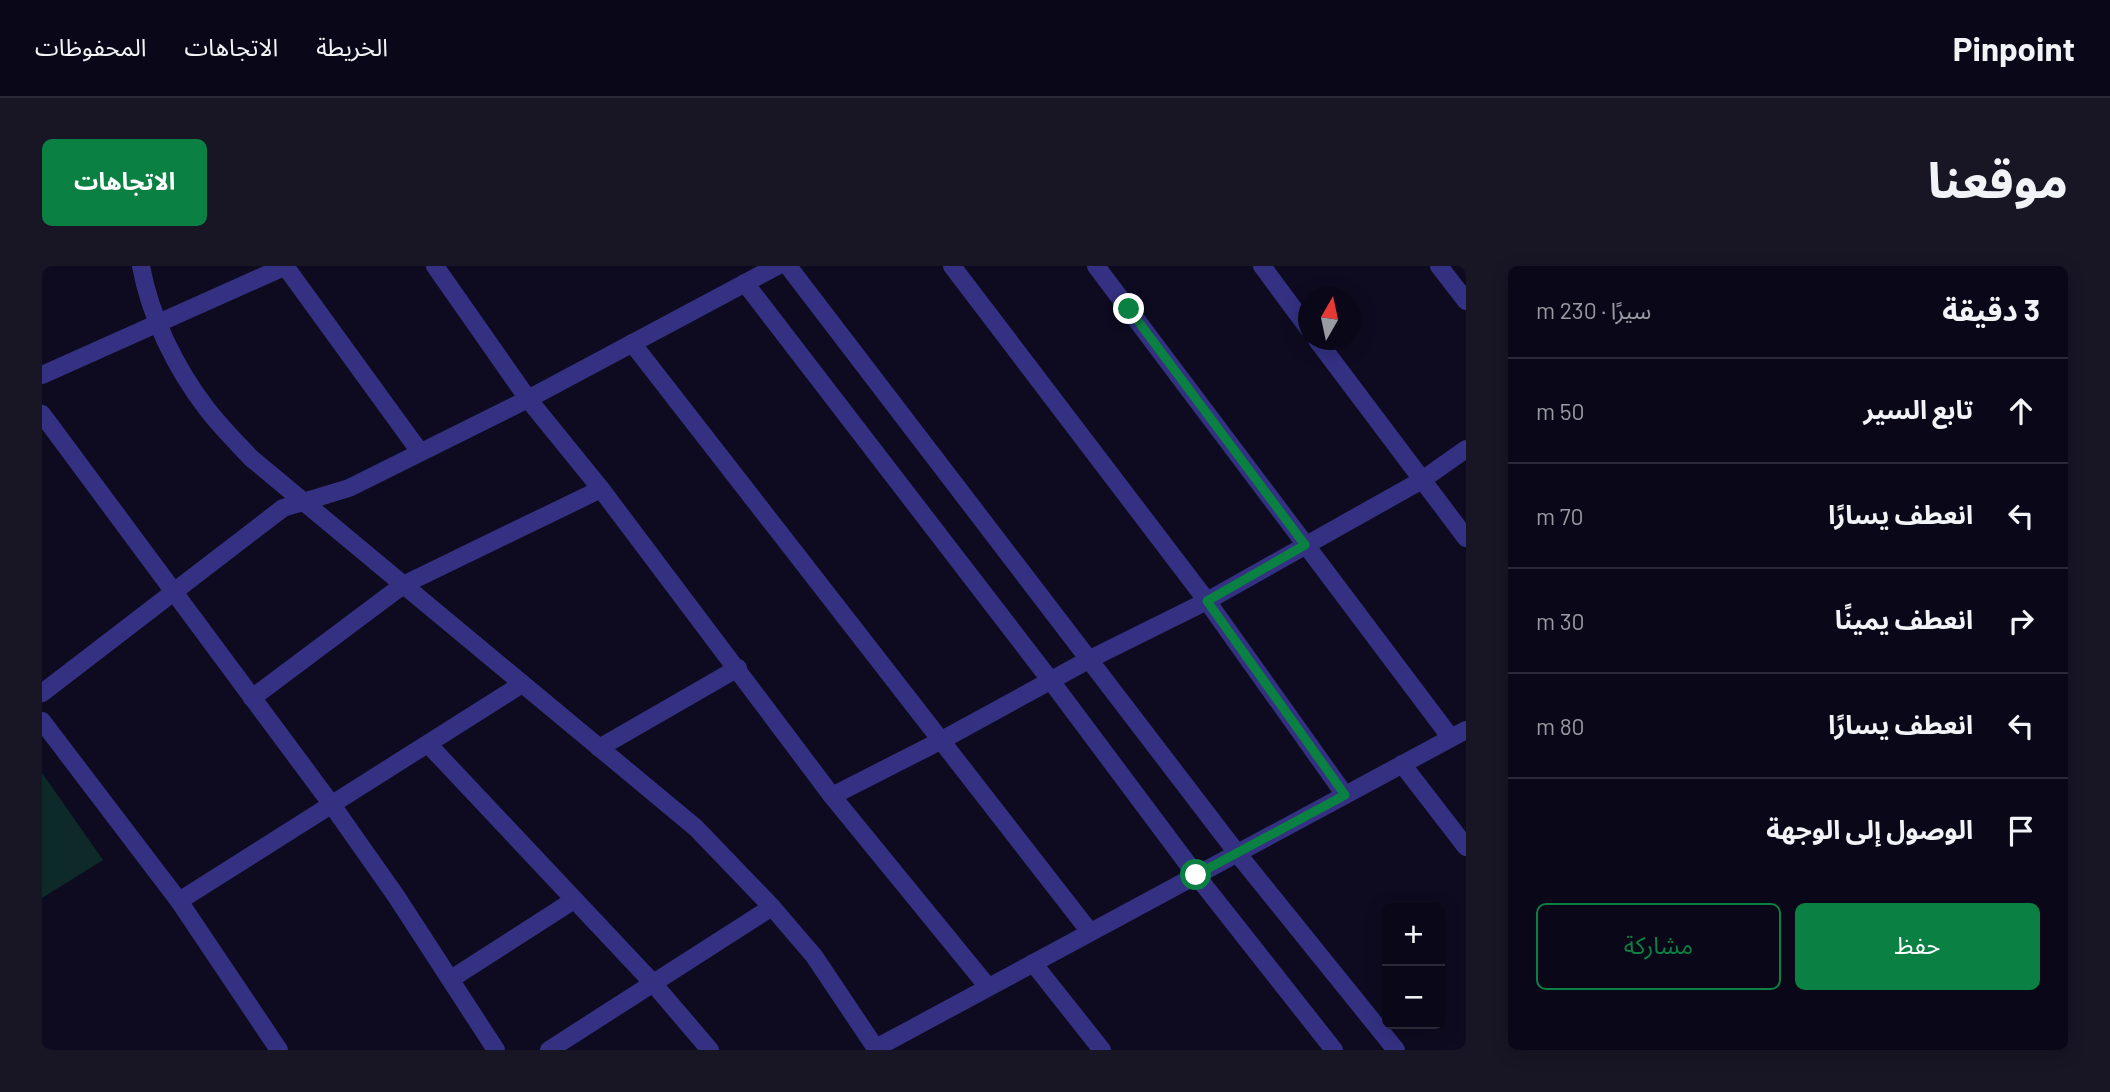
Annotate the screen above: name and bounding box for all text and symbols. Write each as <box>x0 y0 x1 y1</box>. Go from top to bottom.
text: Pinpoint <box>1953 28 2075 68</box>
text: المحفوظات <box>35 32 146 61</box>
text: الاتجاهات <box>184 32 278 61</box>
text: الخريطة <box>316 32 388 61</box>
button: الاتجاهات <box>42 139 207 226</box>
text: موقعنا <box>1928 149 2068 208</box>
north arrow <box>1298 287 1361 350</box>
text: 3 دقيقة <box>1942 291 2040 327</box>
route end <box>1113 293 1144 324</box>
text: سيرًا · 230 m <box>1536 296 1651 324</box>
icon: ahead <box>2002 392 2040 430</box>
text: تابع السير <box>1863 393 1973 424</box>
text: 50 m <box>1536 397 1584 425</box>
icon: left <box>2002 497 2040 535</box>
text: انعطف يسارًا <box>1828 498 1973 529</box>
text: 70 m <box>1536 502 1584 530</box>
icon: right <box>2002 602 2040 640</box>
text: انعطف يمينًا <box>1835 603 1973 634</box>
text: 30 m <box>1536 607 1584 635</box>
icon: left <box>2002 707 2040 745</box>
text: انعطف يسارًا <box>1828 708 1973 739</box>
text: 80 m <box>1536 712 1585 740</box>
icon: arrive <box>2002 812 2040 850</box>
text: الوصول إلى الوجهة <box>1766 813 1973 844</box>
route start <box>1180 859 1211 890</box>
map controls <box>1382 903 1445 1029</box>
button: + <box>1382 903 1445 966</box>
button: مشاركة <box>1536 903 1781 990</box>
button: حفظ <box>1795 903 2040 990</box>
button: − <box>1382 966 1445 1029</box>

